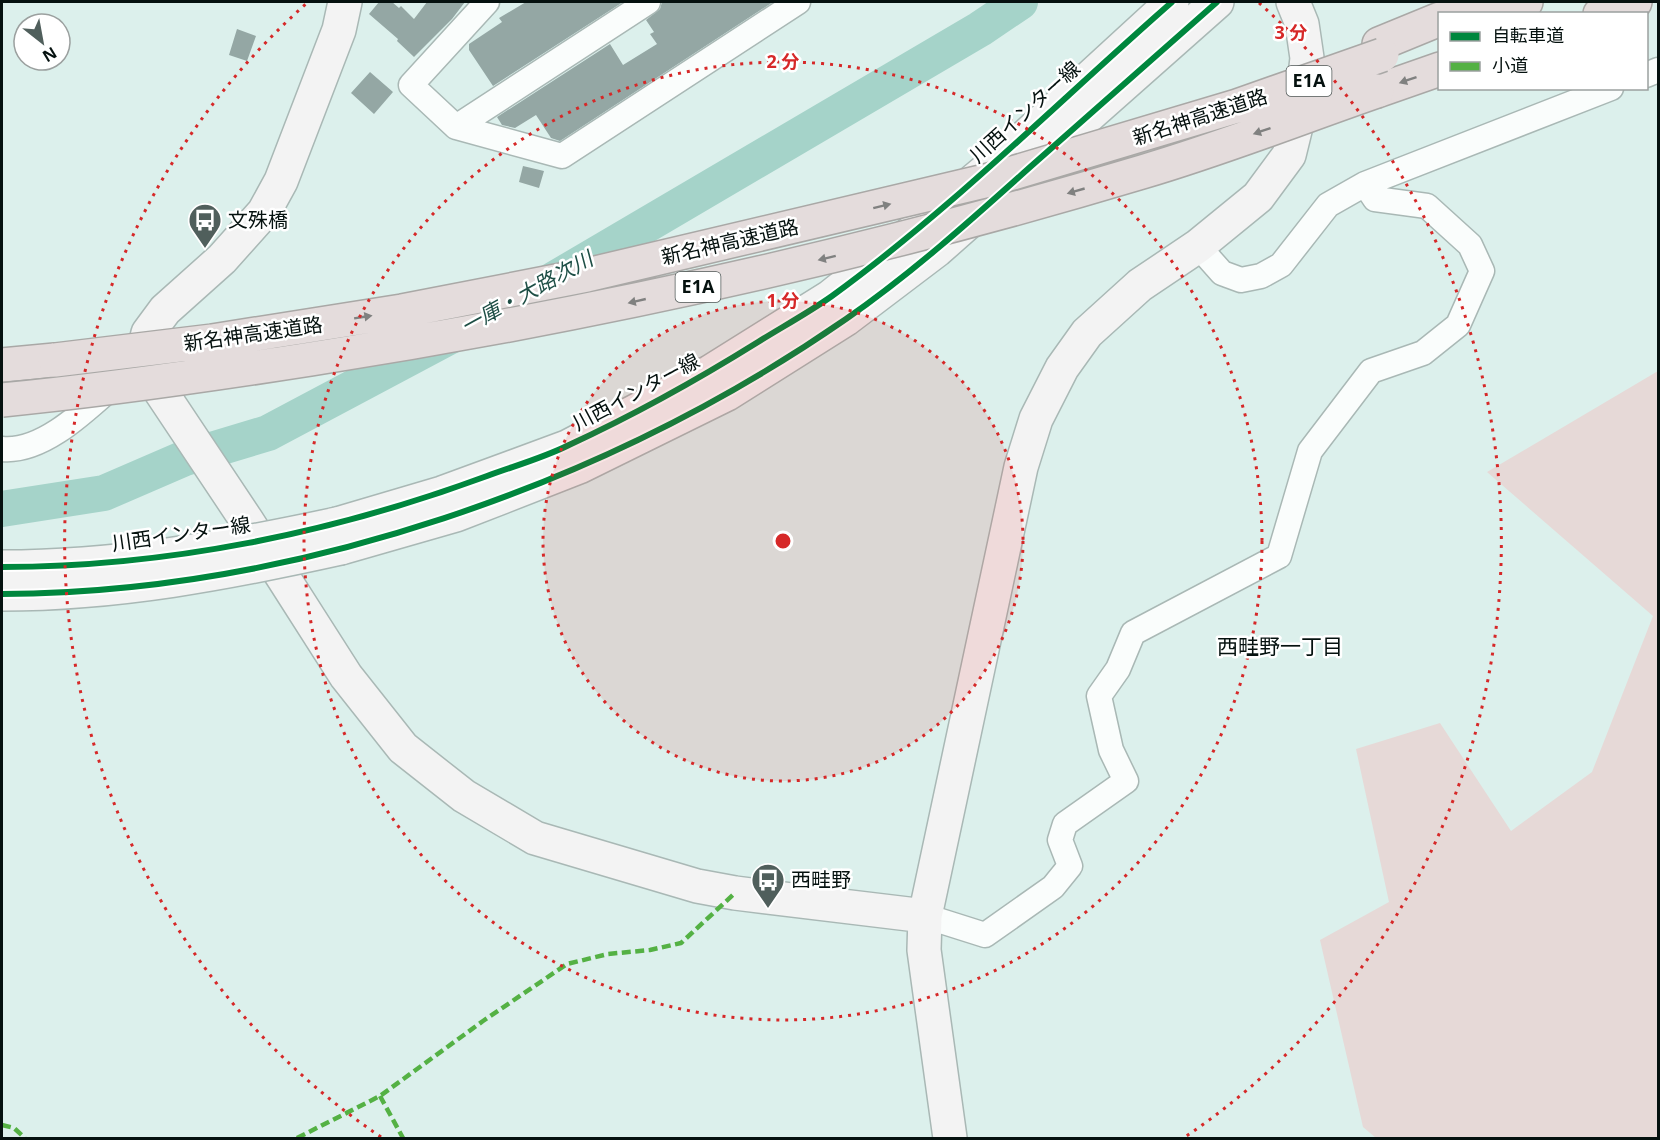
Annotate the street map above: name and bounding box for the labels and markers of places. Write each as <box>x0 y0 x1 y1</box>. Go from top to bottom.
bus stop icon: 文殊橋 <box>187 202 223 249</box>
place label: 文殊橋 <box>228 206 288 233</box>
centre of rings <box>773 531 793 551</box>
bus stop icon: 西畦野 <box>750 862 786 909</box>
place label: 西畦野 <box>791 866 851 893</box>

